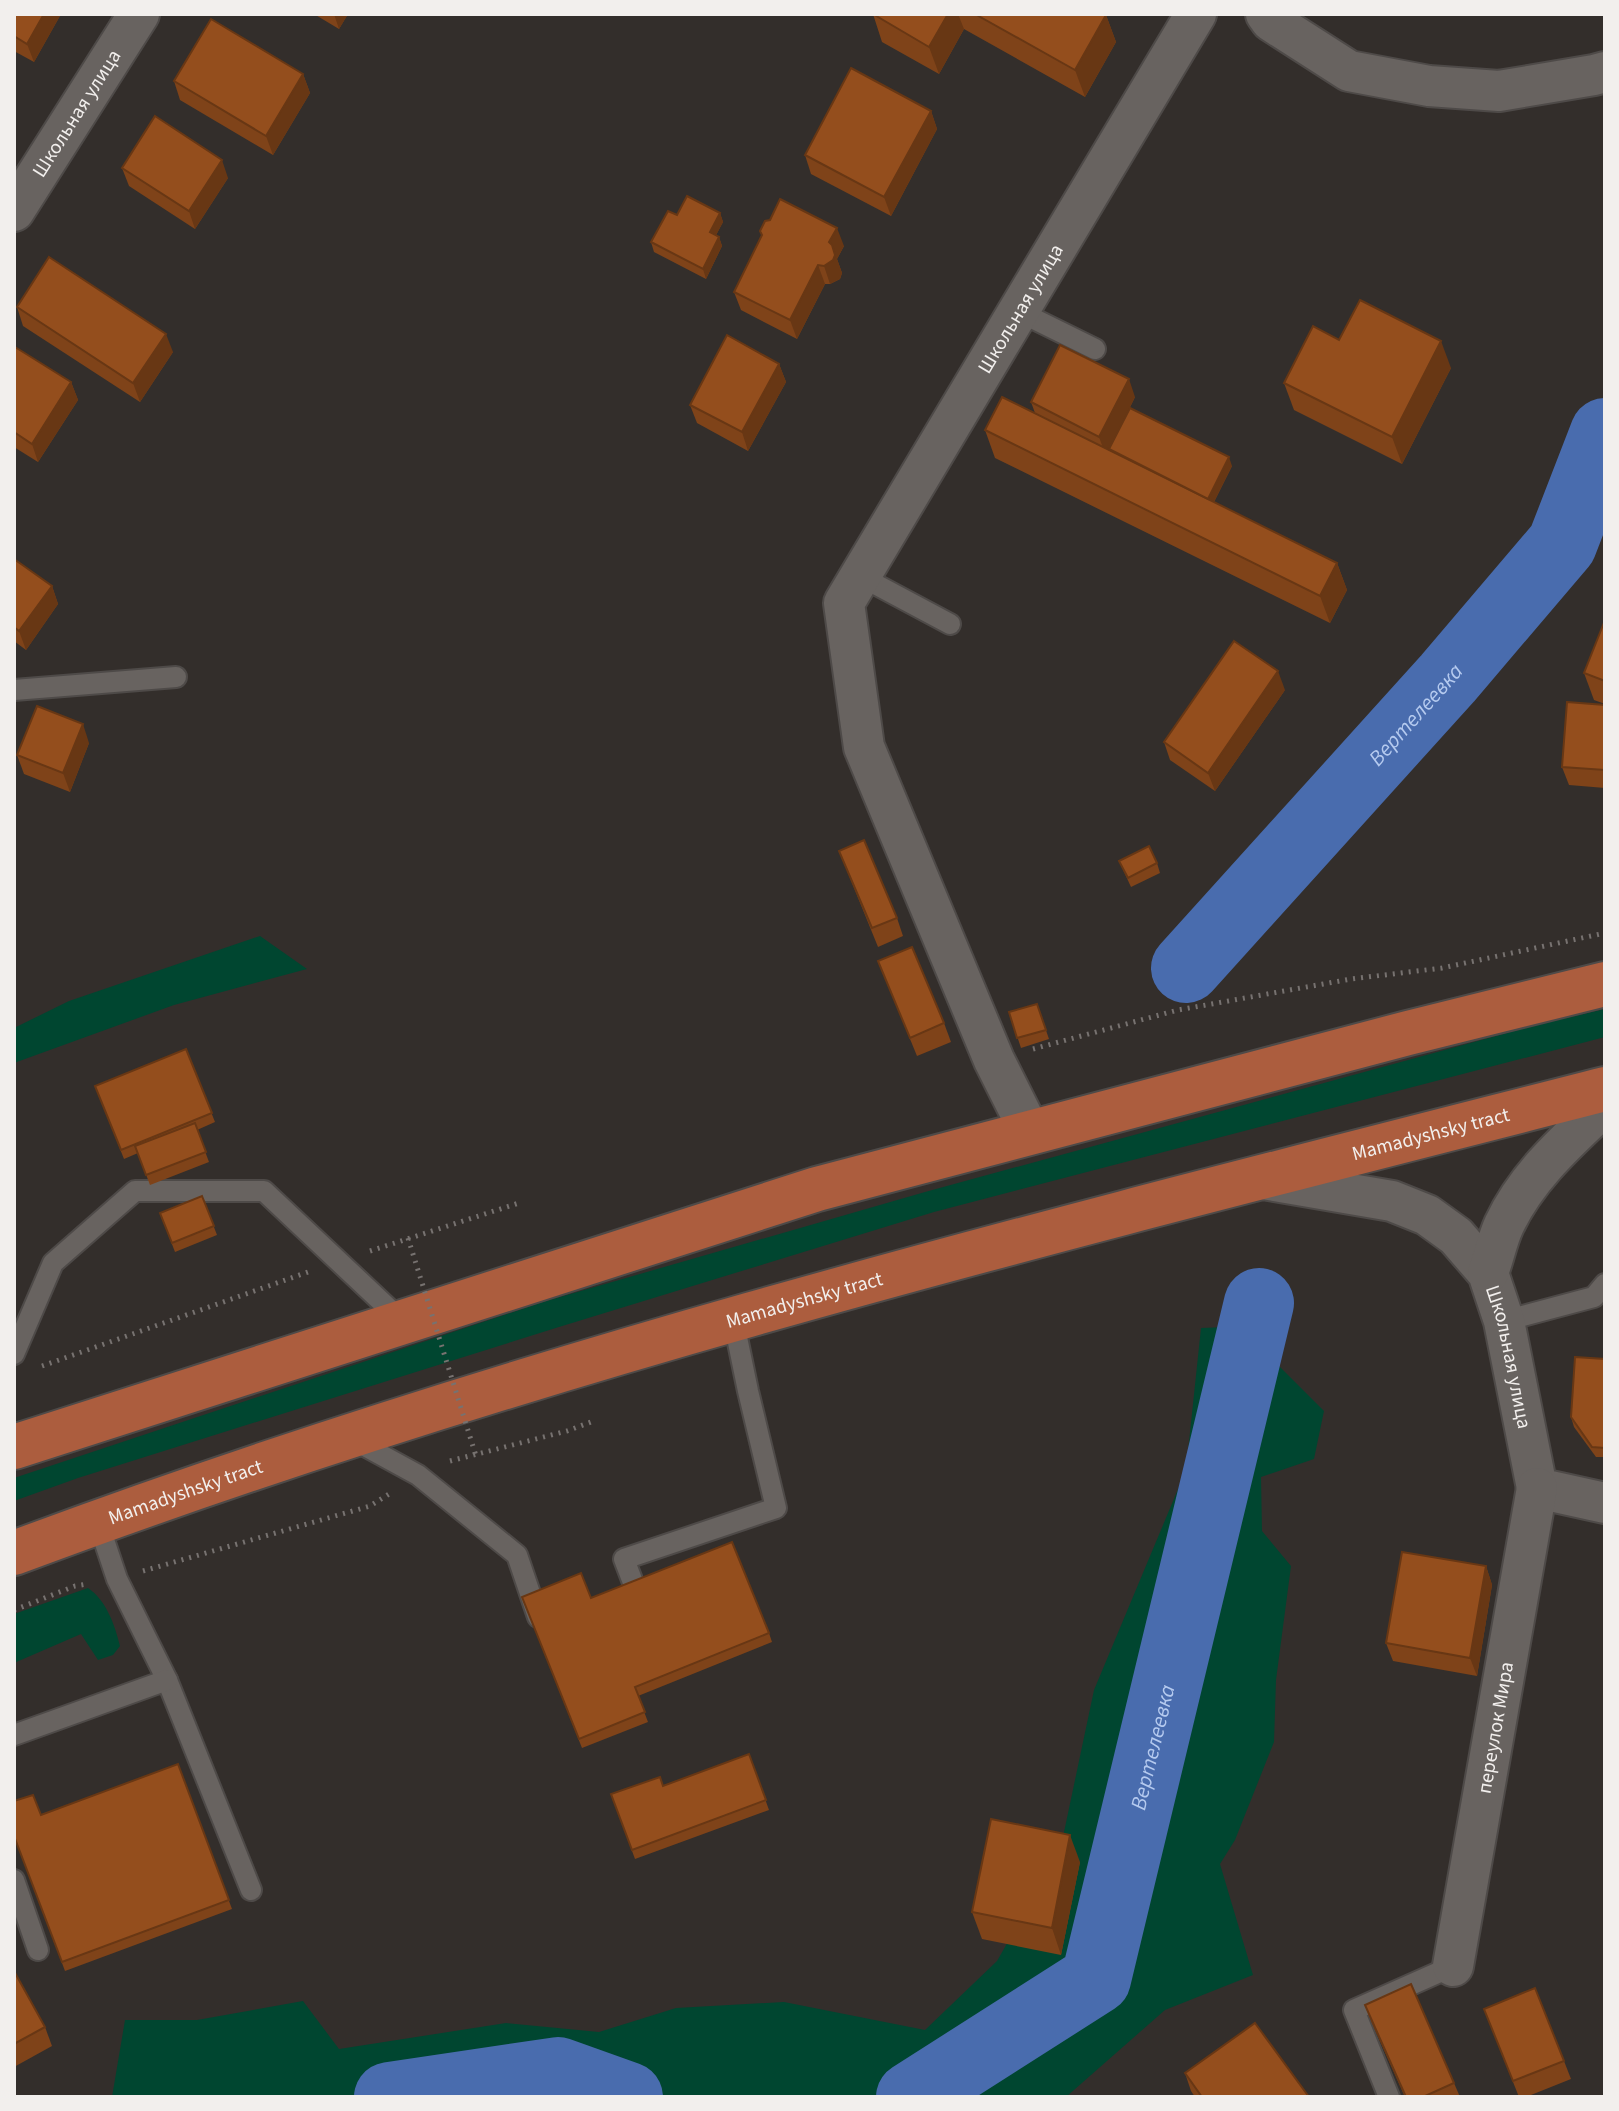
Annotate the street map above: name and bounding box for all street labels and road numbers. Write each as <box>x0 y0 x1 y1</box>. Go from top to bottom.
street label: Школьная улица <box>26 44 128 183</box>
street label: Школьная улица <box>971 239 1071 379</box>
street label: Mamadyshsky tract <box>1349 1101 1513 1168</box>
street label: Mamadyshsky tract <box>723 1265 886 1336</box>
street label: Школьная улица <box>1478 1282 1538 1431</box>
street label: Mamadyshsky tract <box>105 1453 267 1532</box>
street label: переулок Мира <box>1471 1660 1521 1796</box>

